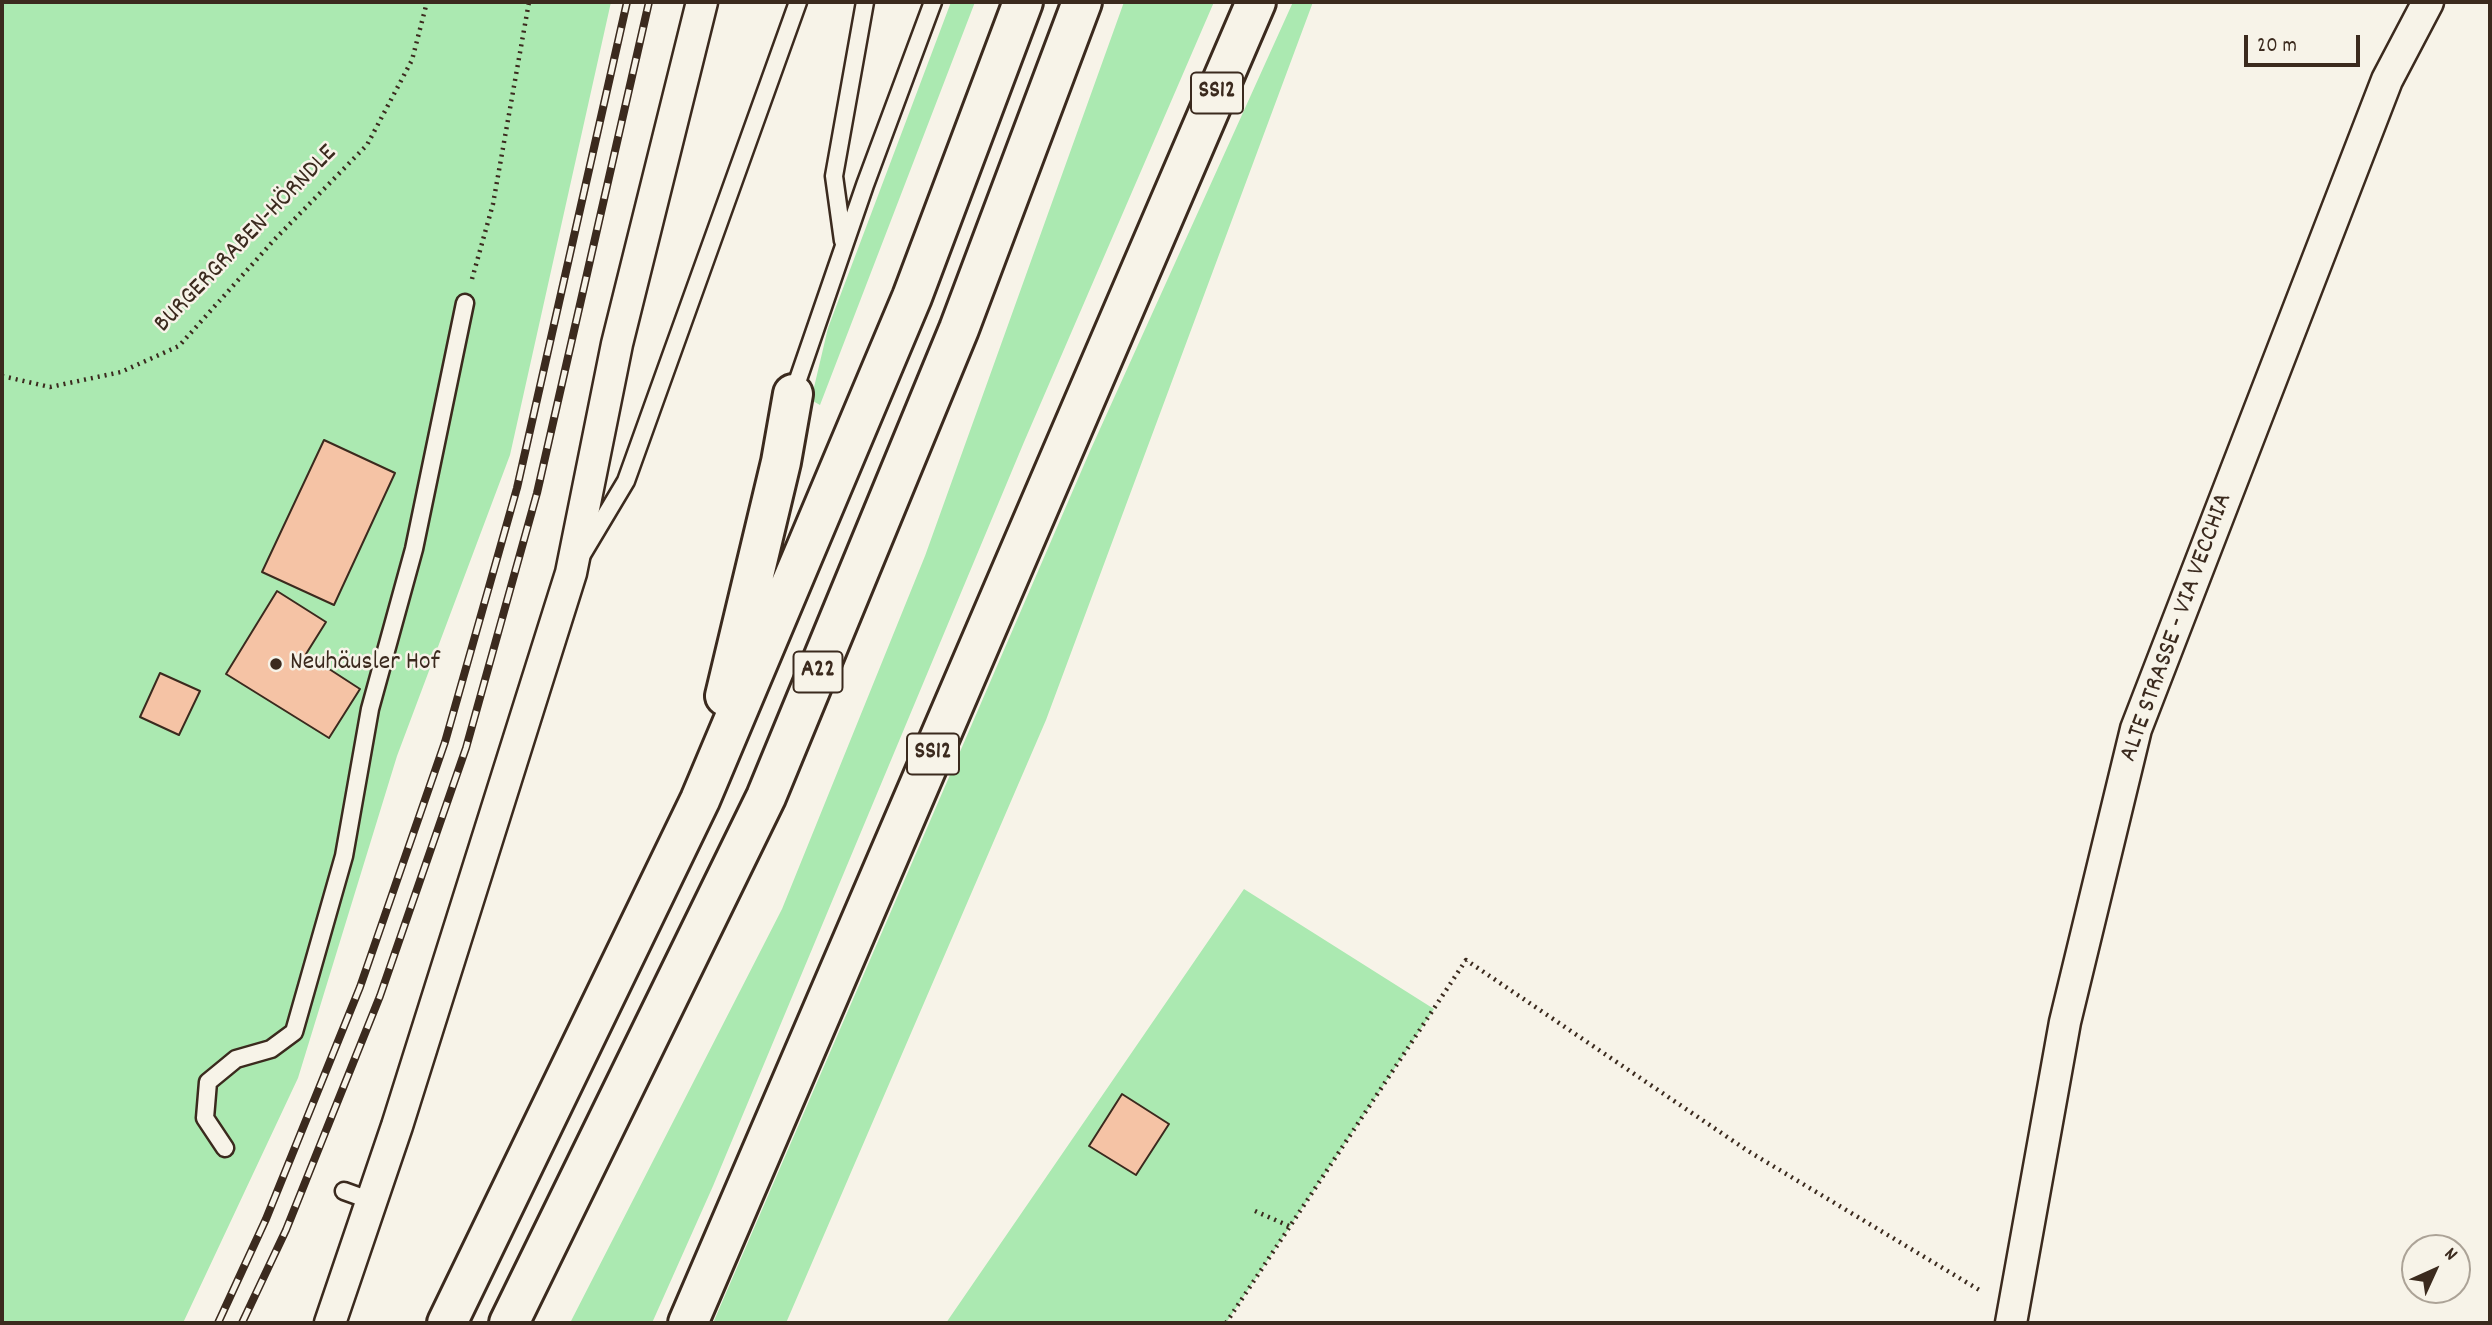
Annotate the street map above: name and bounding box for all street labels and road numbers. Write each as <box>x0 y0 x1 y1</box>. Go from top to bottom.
road number: SS12 <box>1191 72 1243 114</box>
street label: BURGERGRABEN-HÖRNDLE <box>149 139 345 341</box>
street label: ALTE STRASSE - VIA VECCHIA <box>2115 489 2241 767</box>
road number: A22 <box>794 652 842 692</box>
road number: SS12 <box>907 734 959 774</box>

